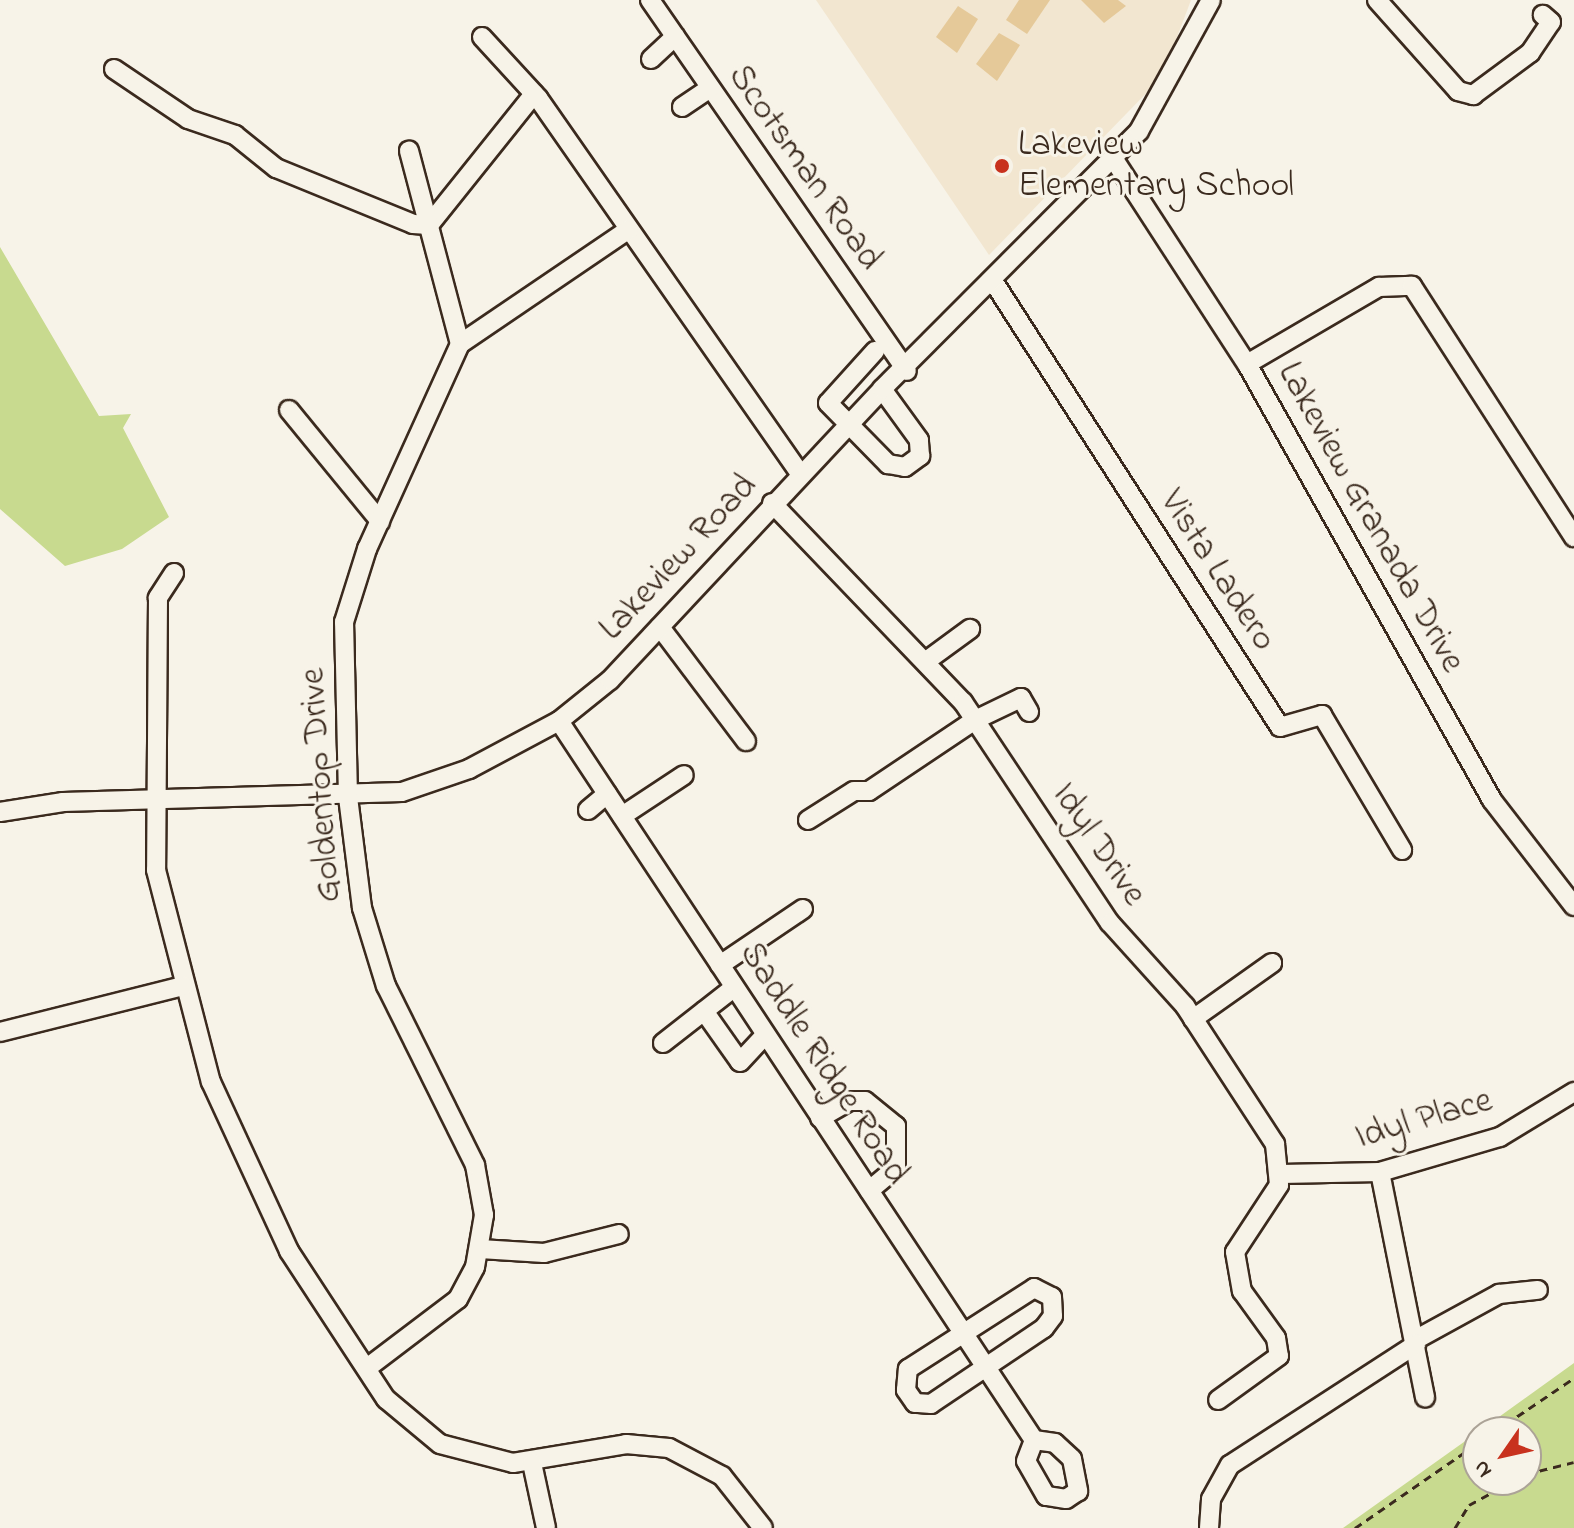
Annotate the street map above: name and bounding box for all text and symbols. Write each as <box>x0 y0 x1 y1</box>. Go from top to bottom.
street label: Scotsman Road <box>717 57 891 279</box>
place label: Lakeview Elementary School <box>1018 123 1294 208</box>
marker: Lakeview Elementary School <box>993 157 1011 175</box>
street label: Lakeview Granada Drive <box>1267 355 1473 681</box>
street label: Lakeview Road <box>591 466 767 650</box>
street label: Vista Ladero <box>1149 482 1285 660</box>
street label: Goldentop Drive <box>292 666 352 904</box>
street label: Idyl Drive <box>1041 775 1155 915</box>
street label: Saddle Ridge Road <box>729 935 917 1193</box>
street label: Idyl Place <box>1351 1080 1497 1160</box>
north arrow <box>1462 1416 1542 1496</box>
text: N <box>1466 1453 1501 1483</box>

